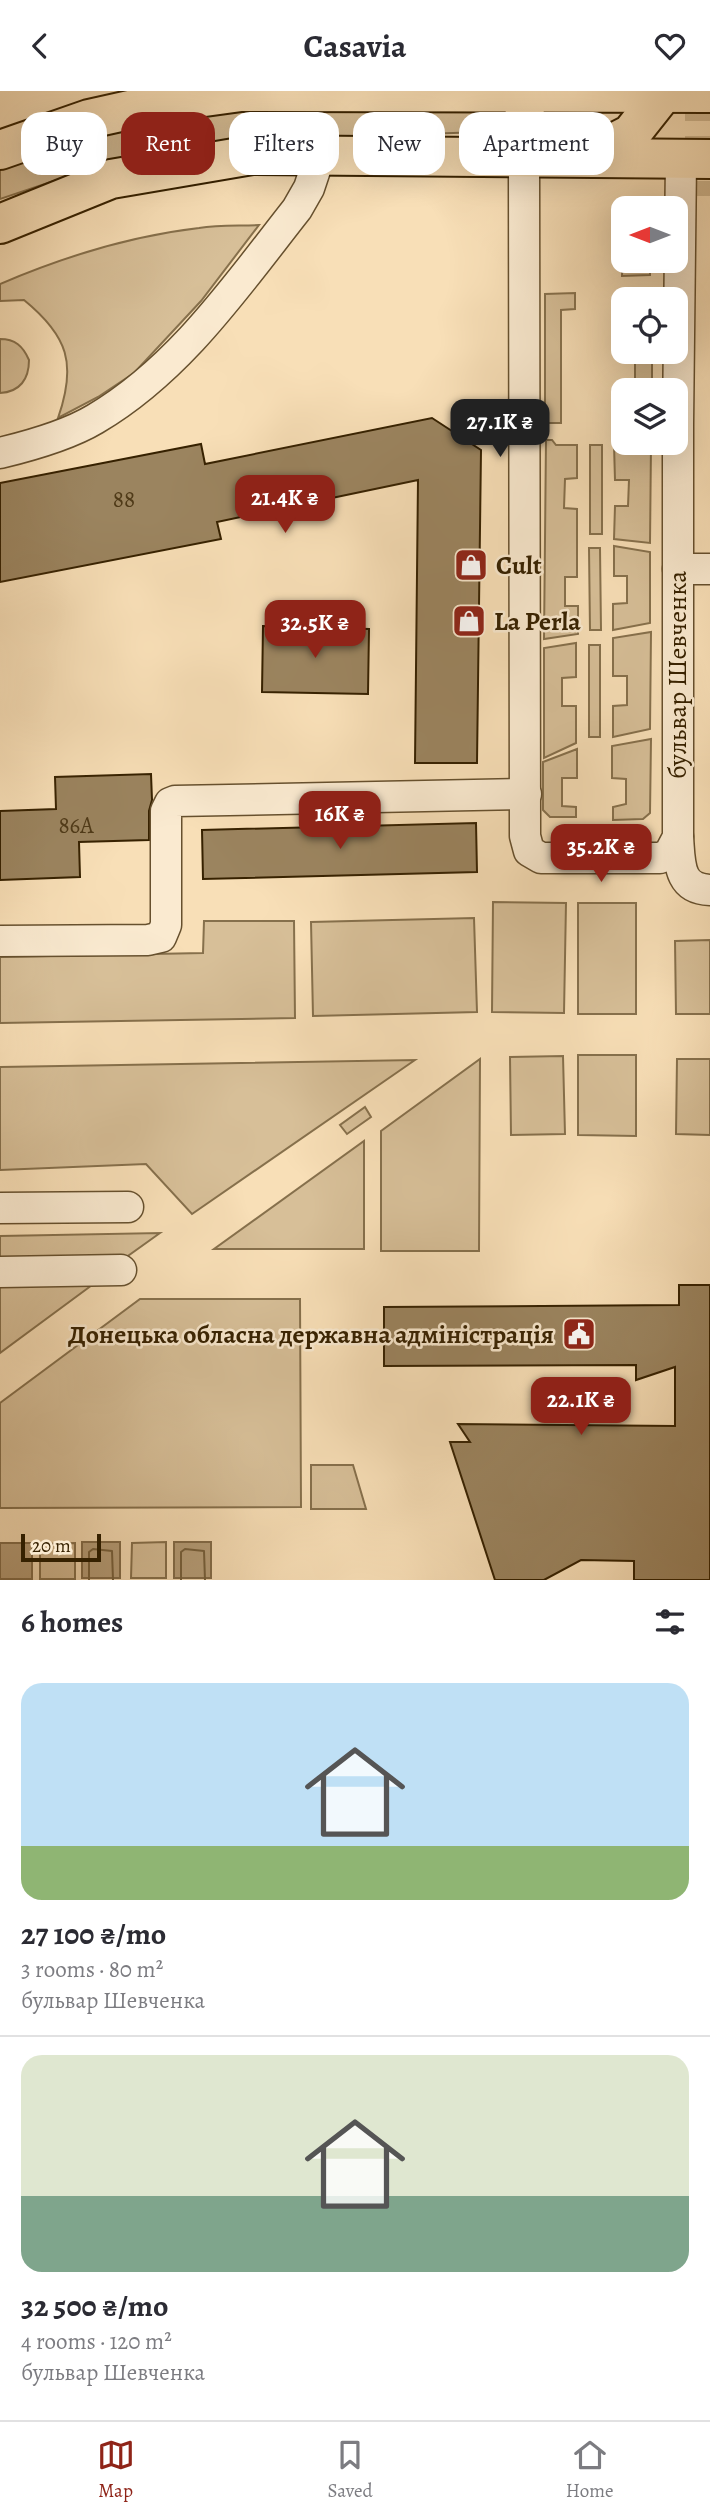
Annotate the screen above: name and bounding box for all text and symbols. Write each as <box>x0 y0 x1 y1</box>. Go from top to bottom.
text: Casavia <box>304 24 406 68</box>
icon: back <box>21 27 59 65</box>
icon: heart <box>651 27 689 65</box>
chip: Buy <box>21 112 107 175</box>
chip: Rent <box>121 112 215 175</box>
chip: Filters <box>229 112 339 175</box>
chip: New <box>353 112 445 175</box>
chip: Apartment <box>459 112 614 175</box>
north arrow <box>611 196 688 273</box>
map controls <box>611 196 688 455</box>
button: locate <box>611 287 688 364</box>
button: layers <box>611 378 688 455</box>
pin: 27.1K ₴ <box>435 399 565 459</box>
text: 27.1K ₴ <box>467 406 533 437</box>
pin: 21.4K ₴ <box>220 475 350 535</box>
text: 21.4K ₴ <box>251 482 319 513</box>
house number: 88 <box>113 484 135 515</box>
shop icon: Cult <box>452 546 490 584</box>
place label: Cult <box>496 548 542 583</box>
street label: бульвар Шевченка <box>660 571 695 779</box>
pin: 32.5K ₴ <box>250 601 380 660</box>
shop icon: La Perla <box>450 602 488 640</box>
place label: La Perla <box>494 604 581 639</box>
text: 32.5K ₴ <box>281 607 349 638</box>
pin: 16K ₴ <box>291 791 389 851</box>
text: 16K ₴ <box>315 798 365 829</box>
house number: 86А <box>58 810 94 841</box>
pin: 35.2K ₴ <box>536 825 666 884</box>
text: 35.2K ₴ <box>567 831 635 862</box>
public building icon: Донецька обласна державна адміністрація <box>560 1315 598 1353</box>
place label: Донецька обласна державна адміністрація <box>68 1317 554 1352</box>
pin: 22.1K ₴ <box>516 1377 646 1437</box>
text: 22.1K ₴ <box>547 1384 615 1415</box>
scale bar <box>21 1531 102 1563</box>
text: 20 m <box>32 1533 71 1559</box>
text: 6 homes <box>21 1602 123 1642</box>
icon: filters <box>651 1603 689 1641</box>
icon: home <box>292 1729 418 1855</box>
text: 27 100 ₴/mo <box>21 1914 166 1954</box>
text: 3 rooms · 80 m² <box>21 1954 163 1985</box>
text: бульвар Шевченка <box>21 1985 205 2016</box>
icon: home <box>292 2101 418 2227</box>
text: 32 500 ₴/mo <box>21 2286 168 2326</box>
text: 4 rooms · 120 m² <box>21 2326 172 2357</box>
text: бульвар Шевченка <box>21 2357 205 2388</box>
tab: Map <box>97 2436 135 2504</box>
tab: Saved <box>328 2436 373 2504</box>
tab: Home <box>566 2436 613 2504</box>

